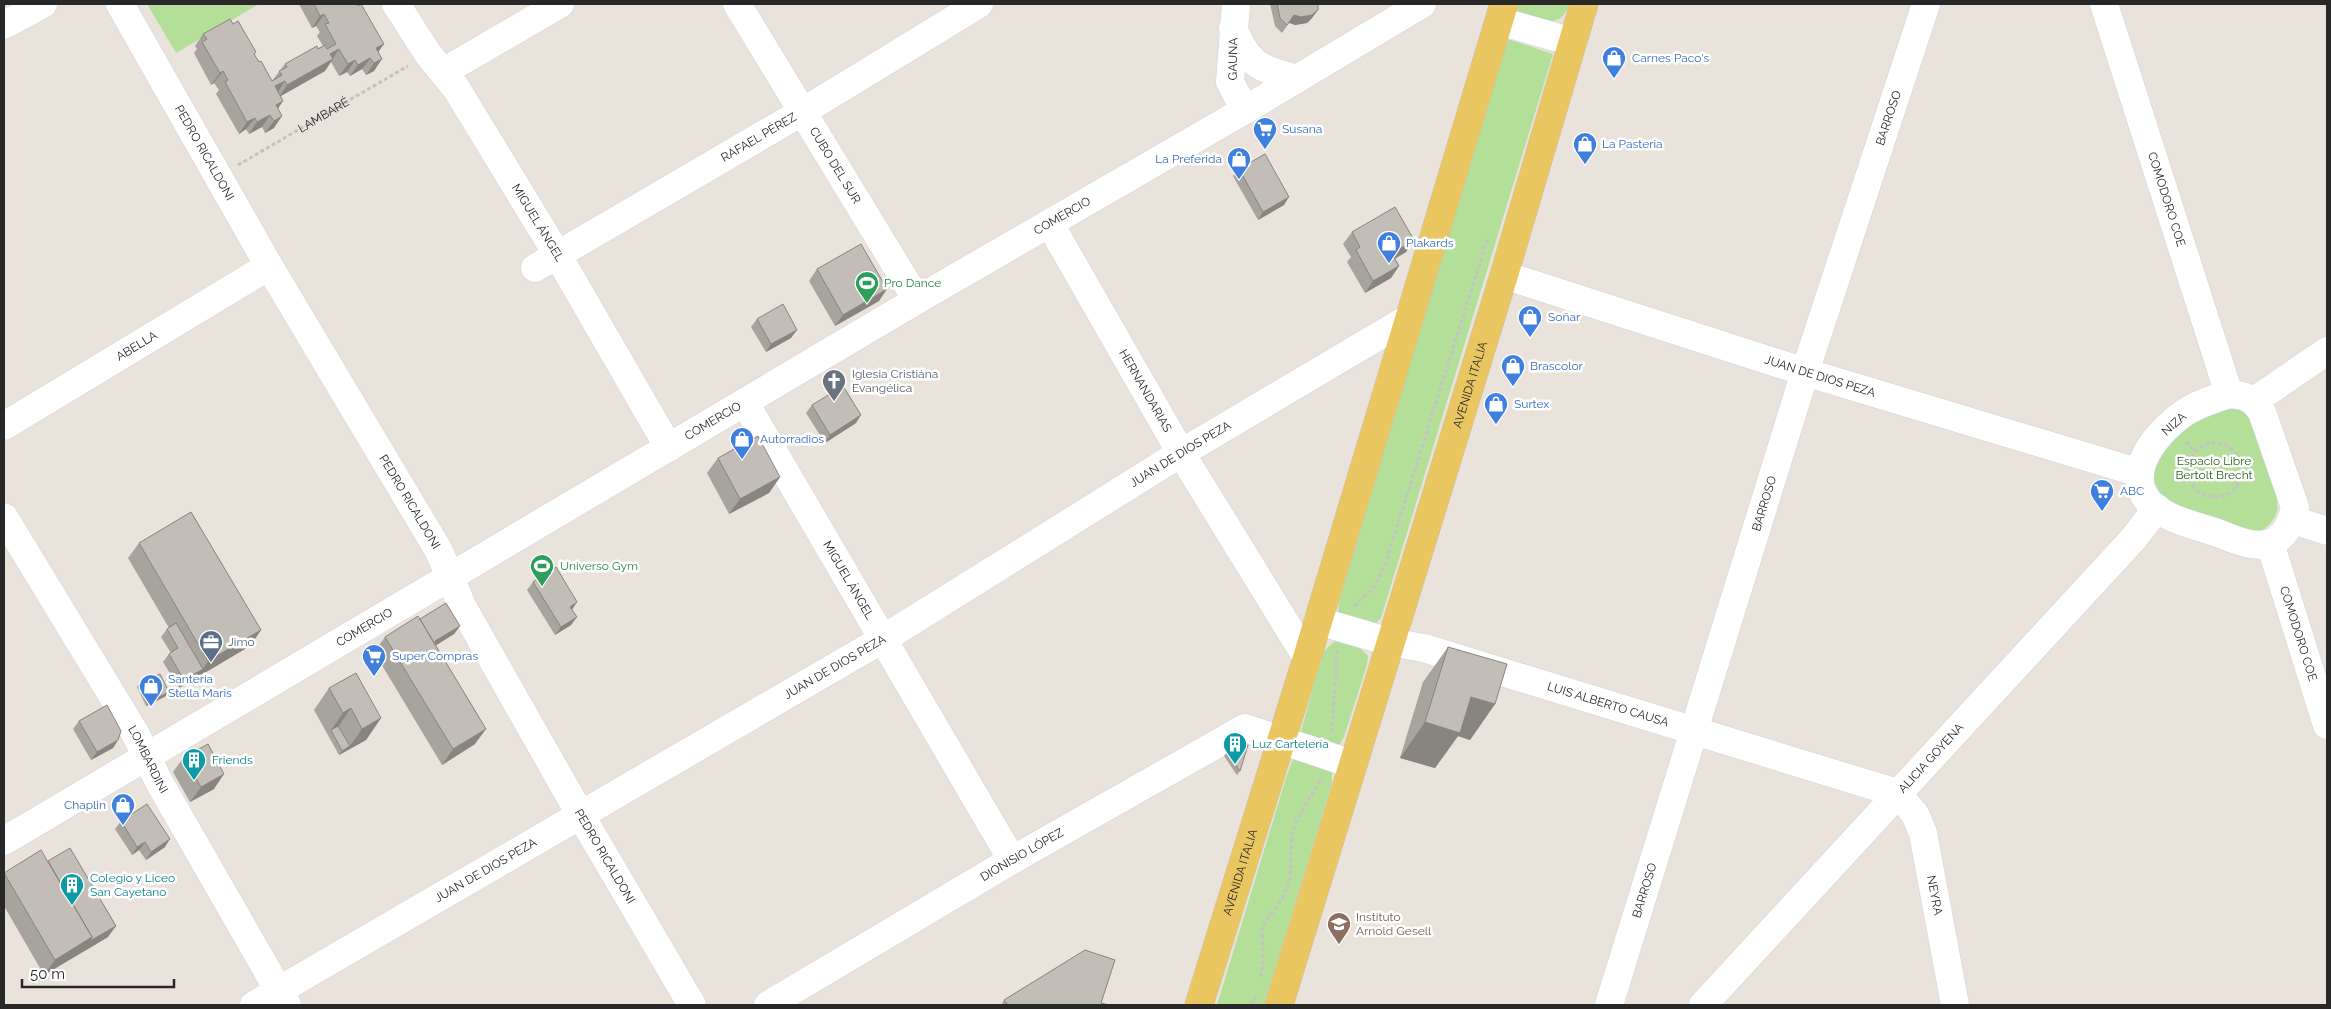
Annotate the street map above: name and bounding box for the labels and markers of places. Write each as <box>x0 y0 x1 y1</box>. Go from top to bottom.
shop icon: Carnes Paco's <box>1601 45 1627 79</box>
place label: Carnes Paco's <box>1632 51 1710 65</box>
supermarket icon: Susana <box>1252 116 1278 150</box>
place label: Susana <box>1282 122 1322 136</box>
shop icon: La Pasteria <box>1572 131 1598 165</box>
place label: La Pasteria <box>1602 137 1663 151</box>
shop icon: La Preferida <box>1226 146 1252 180</box>
place label: La Preferida <box>1155 152 1222 166</box>
shop icon: Plakards <box>1376 230 1402 264</box>
place label: Plakards <box>1406 236 1454 250</box>
sports icon: Pro Dance <box>854 270 880 304</box>
place label: Pro Dance <box>884 276 941 290</box>
shop icon: Soñar <box>1517 304 1543 338</box>
place label: Soñar <box>1548 310 1581 324</box>
shop icon: Brascolor <box>1500 353 1526 387</box>
place label: Brascolor <box>1530 359 1584 373</box>
place label: Iglesia Cristiána Evangélica <box>852 367 938 395</box>
church icon: Iglesia Cristiána Evangélica <box>821 368 847 402</box>
shop icon: Surtex <box>1483 391 1509 425</box>
place label: Surtex <box>1514 397 1549 411</box>
shop icon: Autorradios <box>729 426 755 460</box>
place label: Autorradios <box>760 432 824 446</box>
supermarket icon: ABC <box>2089 478 2115 512</box>
place label: ABC <box>2120 484 2144 498</box>
sports icon: Universo Gym <box>529 553 555 587</box>
place label: Universo Gym <box>560 559 638 573</box>
office icon: Jimo <box>198 629 224 663</box>
place label: Jimo <box>228 635 255 649</box>
supermarket icon: Super Compras <box>361 643 387 677</box>
place label: Super Compras <box>392 649 478 663</box>
place label: Santeria Stella Maris <box>168 672 232 700</box>
shop icon: Santeria Stella Maris <box>138 673 164 707</box>
building icon: Luz Cartelería <box>1222 731 1248 765</box>
place label: Luz Cartelería <box>1252 737 1329 751</box>
building icon: Friends <box>181 747 207 781</box>
place label: Friends <box>212 753 253 767</box>
shop icon: Chaplin <box>110 792 136 826</box>
place label: Chaplin <box>64 798 106 812</box>
place label: Colegio y Liceo San Cayetano <box>90 871 175 899</box>
building icon: Colegio y Liceo San Cayetano <box>59 872 85 906</box>
place label: Instituto Arnold Gesell <box>1356 910 1432 938</box>
school or university icon: Instituto Arnold Gesell <box>1326 911 1352 945</box>

